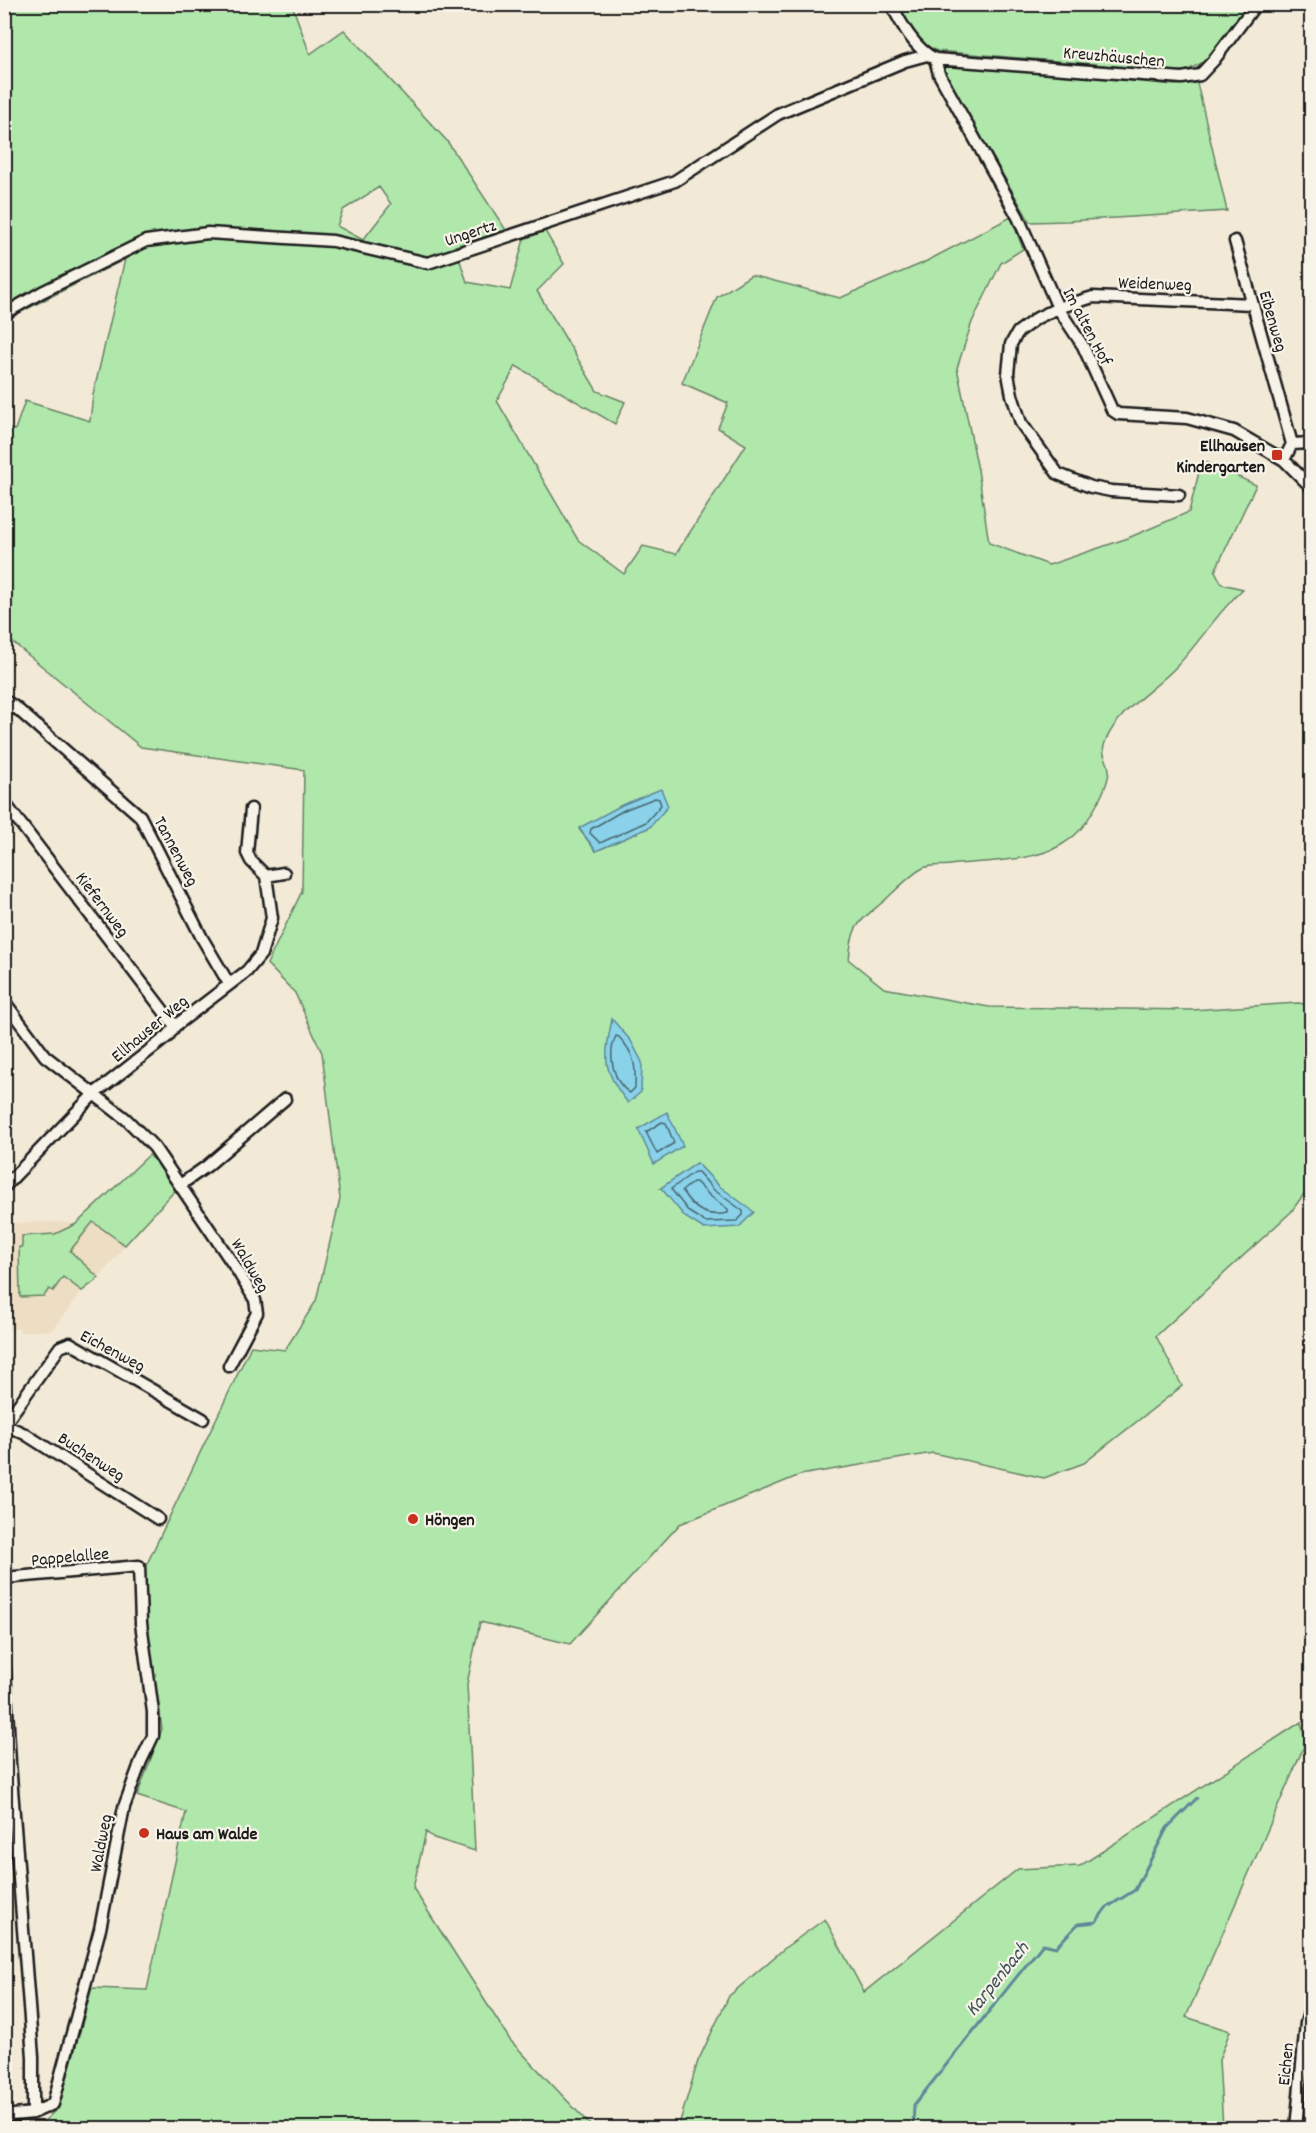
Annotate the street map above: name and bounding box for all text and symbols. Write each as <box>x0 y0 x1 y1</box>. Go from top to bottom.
street label: Kreuzhäuschen <box>1062 42 1166 75</box>
street label: Ungertz <box>442 214 500 254</box>
street label: Weidenweg <box>1118 272 1192 299</box>
street label: Im alten Hof <box>1055 284 1117 371</box>
street label: Eibenweg <box>1251 288 1292 355</box>
place label: Ellhausen Kindergarten <box>1176 435 1265 481</box>
marker: Ellhausen Kindergarten <box>1270 448 1284 462</box>
street label: Tannenweg <box>146 813 204 892</box>
street label: Kiefernweg <box>68 868 134 944</box>
street label: Ellhauser Weg <box>107 990 195 1070</box>
street label: Waldweg <box>223 1234 274 1298</box>
street label: Eichenweg <box>75 1325 149 1380</box>
street label: Buchenweg <box>52 1427 129 1489</box>
place label: Höngen <box>425 1509 475 1534</box>
marker: Höngen <box>406 1512 420 1526</box>
street label: Pappelallee <box>30 1543 110 1574</box>
street label: Waldweg <box>85 1812 120 1875</box>
place label: Haus am Walde <box>156 1823 258 1848</box>
marker: Haus am Walde <box>137 1826 151 1840</box>
water label: Karpenbach <box>960 1936 1038 2023</box>
street label: Eichen <box>1273 2041 1302 2087</box>

